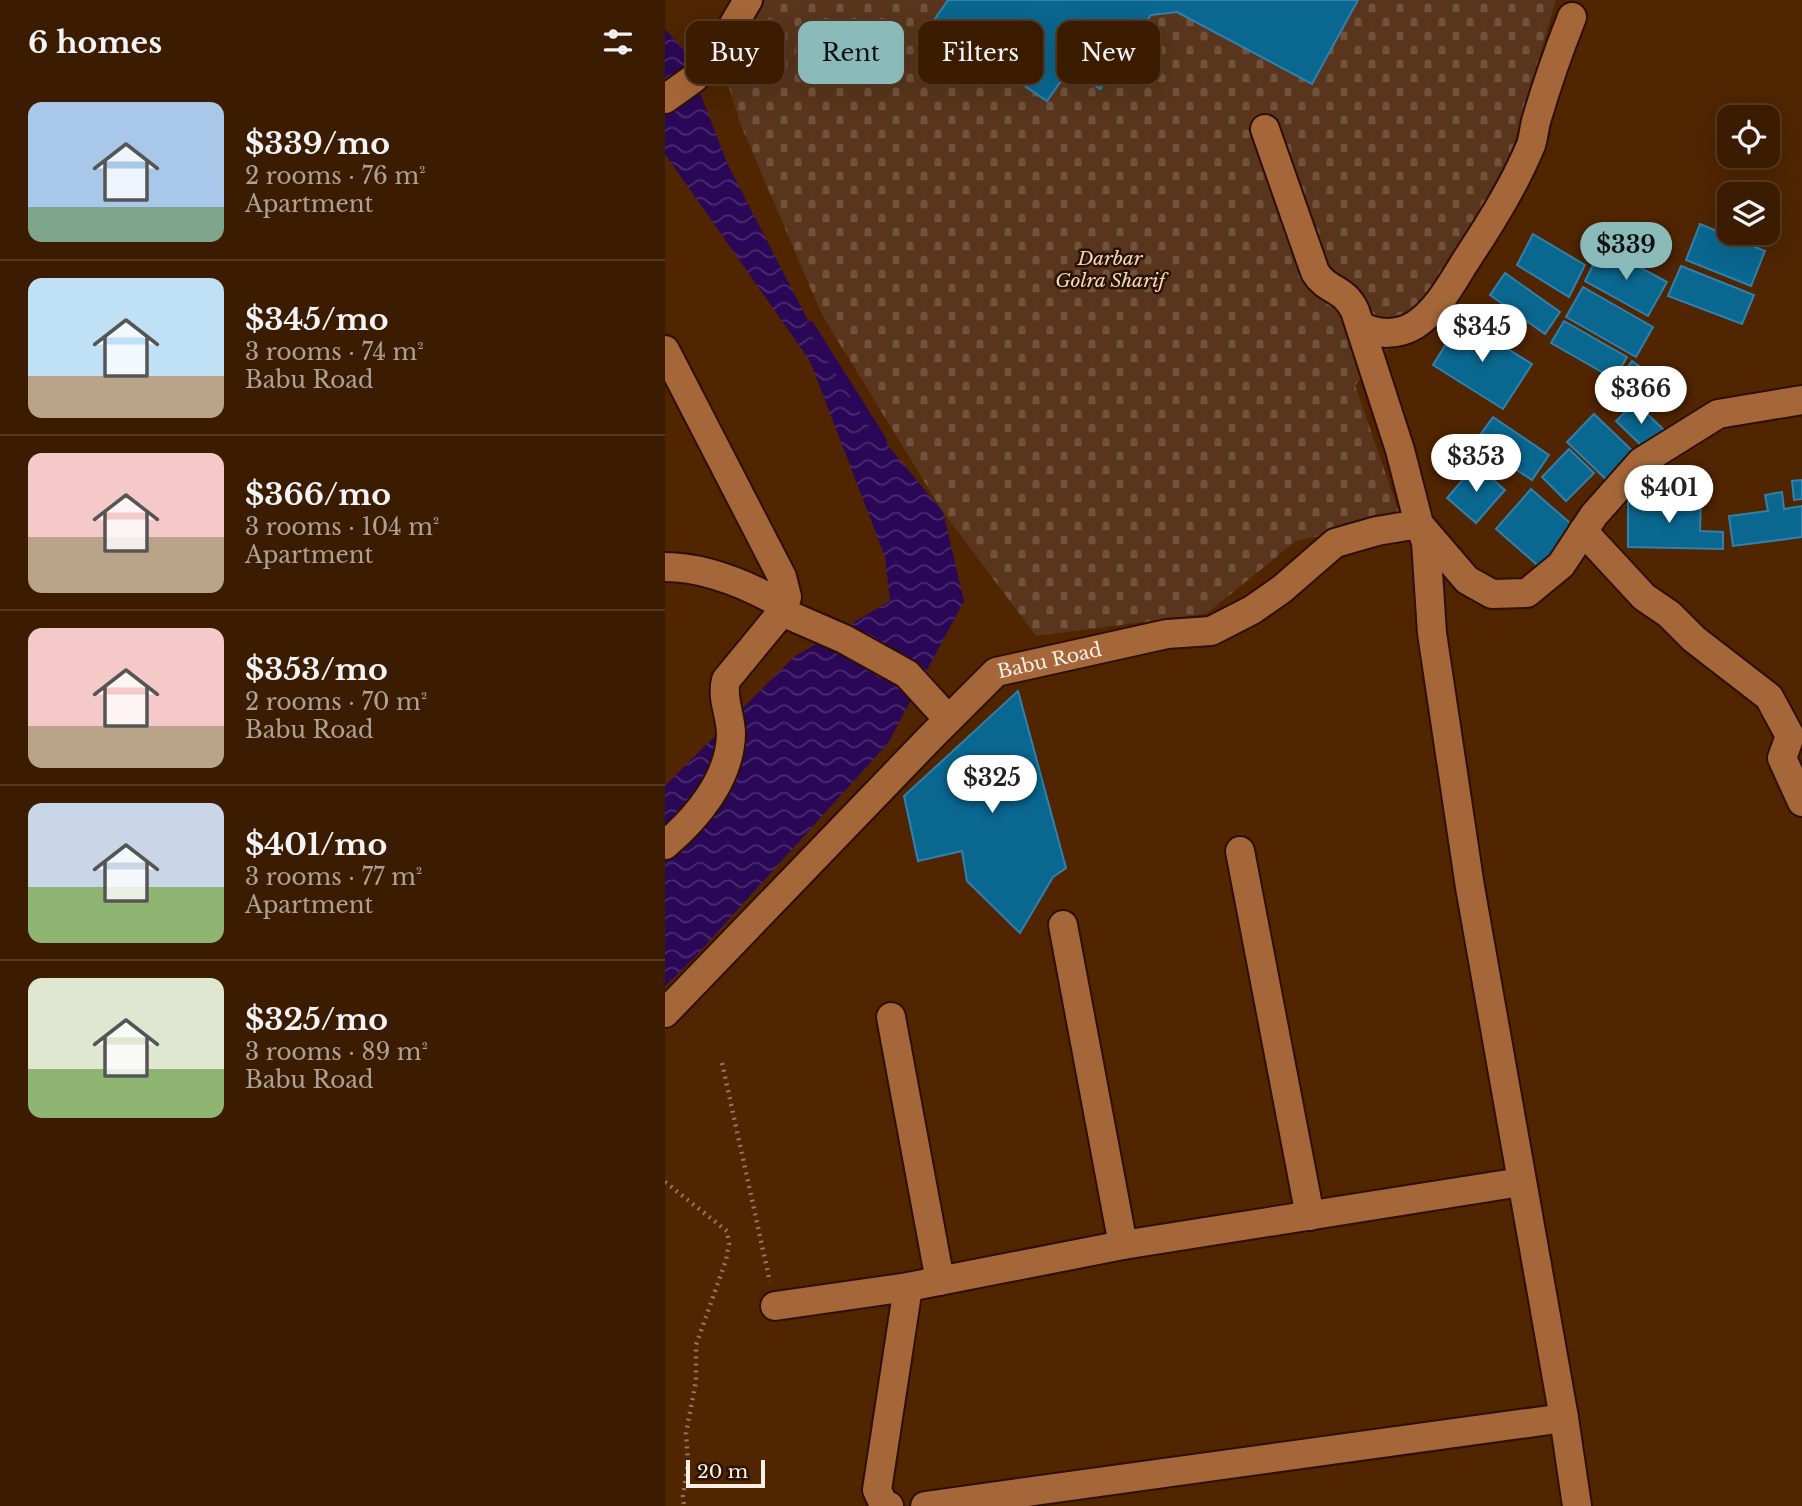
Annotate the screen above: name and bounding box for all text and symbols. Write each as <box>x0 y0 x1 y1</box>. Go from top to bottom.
chip: Buy <box>686 21 784 84</box>
chip: Rent <box>798 21 904 84</box>
chip: Filters <box>918 21 1043 84</box>
chip: New <box>1057 21 1160 84</box>
icon: filters <box>599 23 637 61</box>
text: 6 homes <box>28 24 162 61</box>
map controls <box>1717 105 1780 245</box>
button: locate <box>1717 105 1780 168</box>
text: $339/mo <box>245 125 390 162</box>
icon: home <box>84 130 168 214</box>
text: 2 rooms · 76 m² <box>245 162 426 190</box>
button: layers <box>1717 182 1780 245</box>
text: Apartment <box>245 190 373 218</box>
pin: $339 <box>1585 222 1667 282</box>
text: $339 <box>1596 231 1656 259</box>
park label: Darbar Golra Sharif <box>1055 247 1169 292</box>
text: $345/mo <box>245 301 389 338</box>
pin: $345 <box>1441 304 1523 364</box>
icon: home <box>84 306 168 390</box>
text: $345 <box>1453 313 1511 341</box>
text: 3 rooms · 74 m² <box>245 338 424 366</box>
text: Babu Road <box>245 366 374 394</box>
pin: $366 <box>1600 366 1682 426</box>
text: $366 <box>1611 375 1671 403</box>
pin: $353 <box>1435 434 1517 494</box>
text: $353 <box>1447 443 1505 471</box>
pin: $401 <box>1628 466 1710 525</box>
text: $401 <box>1640 474 1698 502</box>
text: $366/mo <box>245 476 391 513</box>
icon: home <box>84 481 168 565</box>
text: 3 rooms · 104 m² <box>245 513 439 541</box>
text: Apartment <box>245 541 373 569</box>
street label: Babu Road <box>995 637 1104 683</box>
text: $353/mo <box>245 651 388 688</box>
icon: home <box>84 656 168 740</box>
text: 2 rooms · 70 m² <box>245 688 427 716</box>
text: Babu Road <box>245 716 374 744</box>
pin: $325 <box>951 756 1033 815</box>
text: $325 <box>963 764 1021 792</box>
text: $401/mo <box>245 826 387 863</box>
icon: home <box>84 831 168 915</box>
text: 3 rooms · 77 m² <box>245 863 422 891</box>
text: Apartment <box>245 891 373 919</box>
text: $325/mo <box>245 1001 388 1038</box>
icon: home <box>84 1006 168 1090</box>
text: 3 rooms · 89 m² <box>245 1038 428 1066</box>
text: Babu Road <box>245 1066 374 1094</box>
scale bar <box>686 1457 765 1489</box>
text: 20 m <box>697 1460 748 1483</box>

